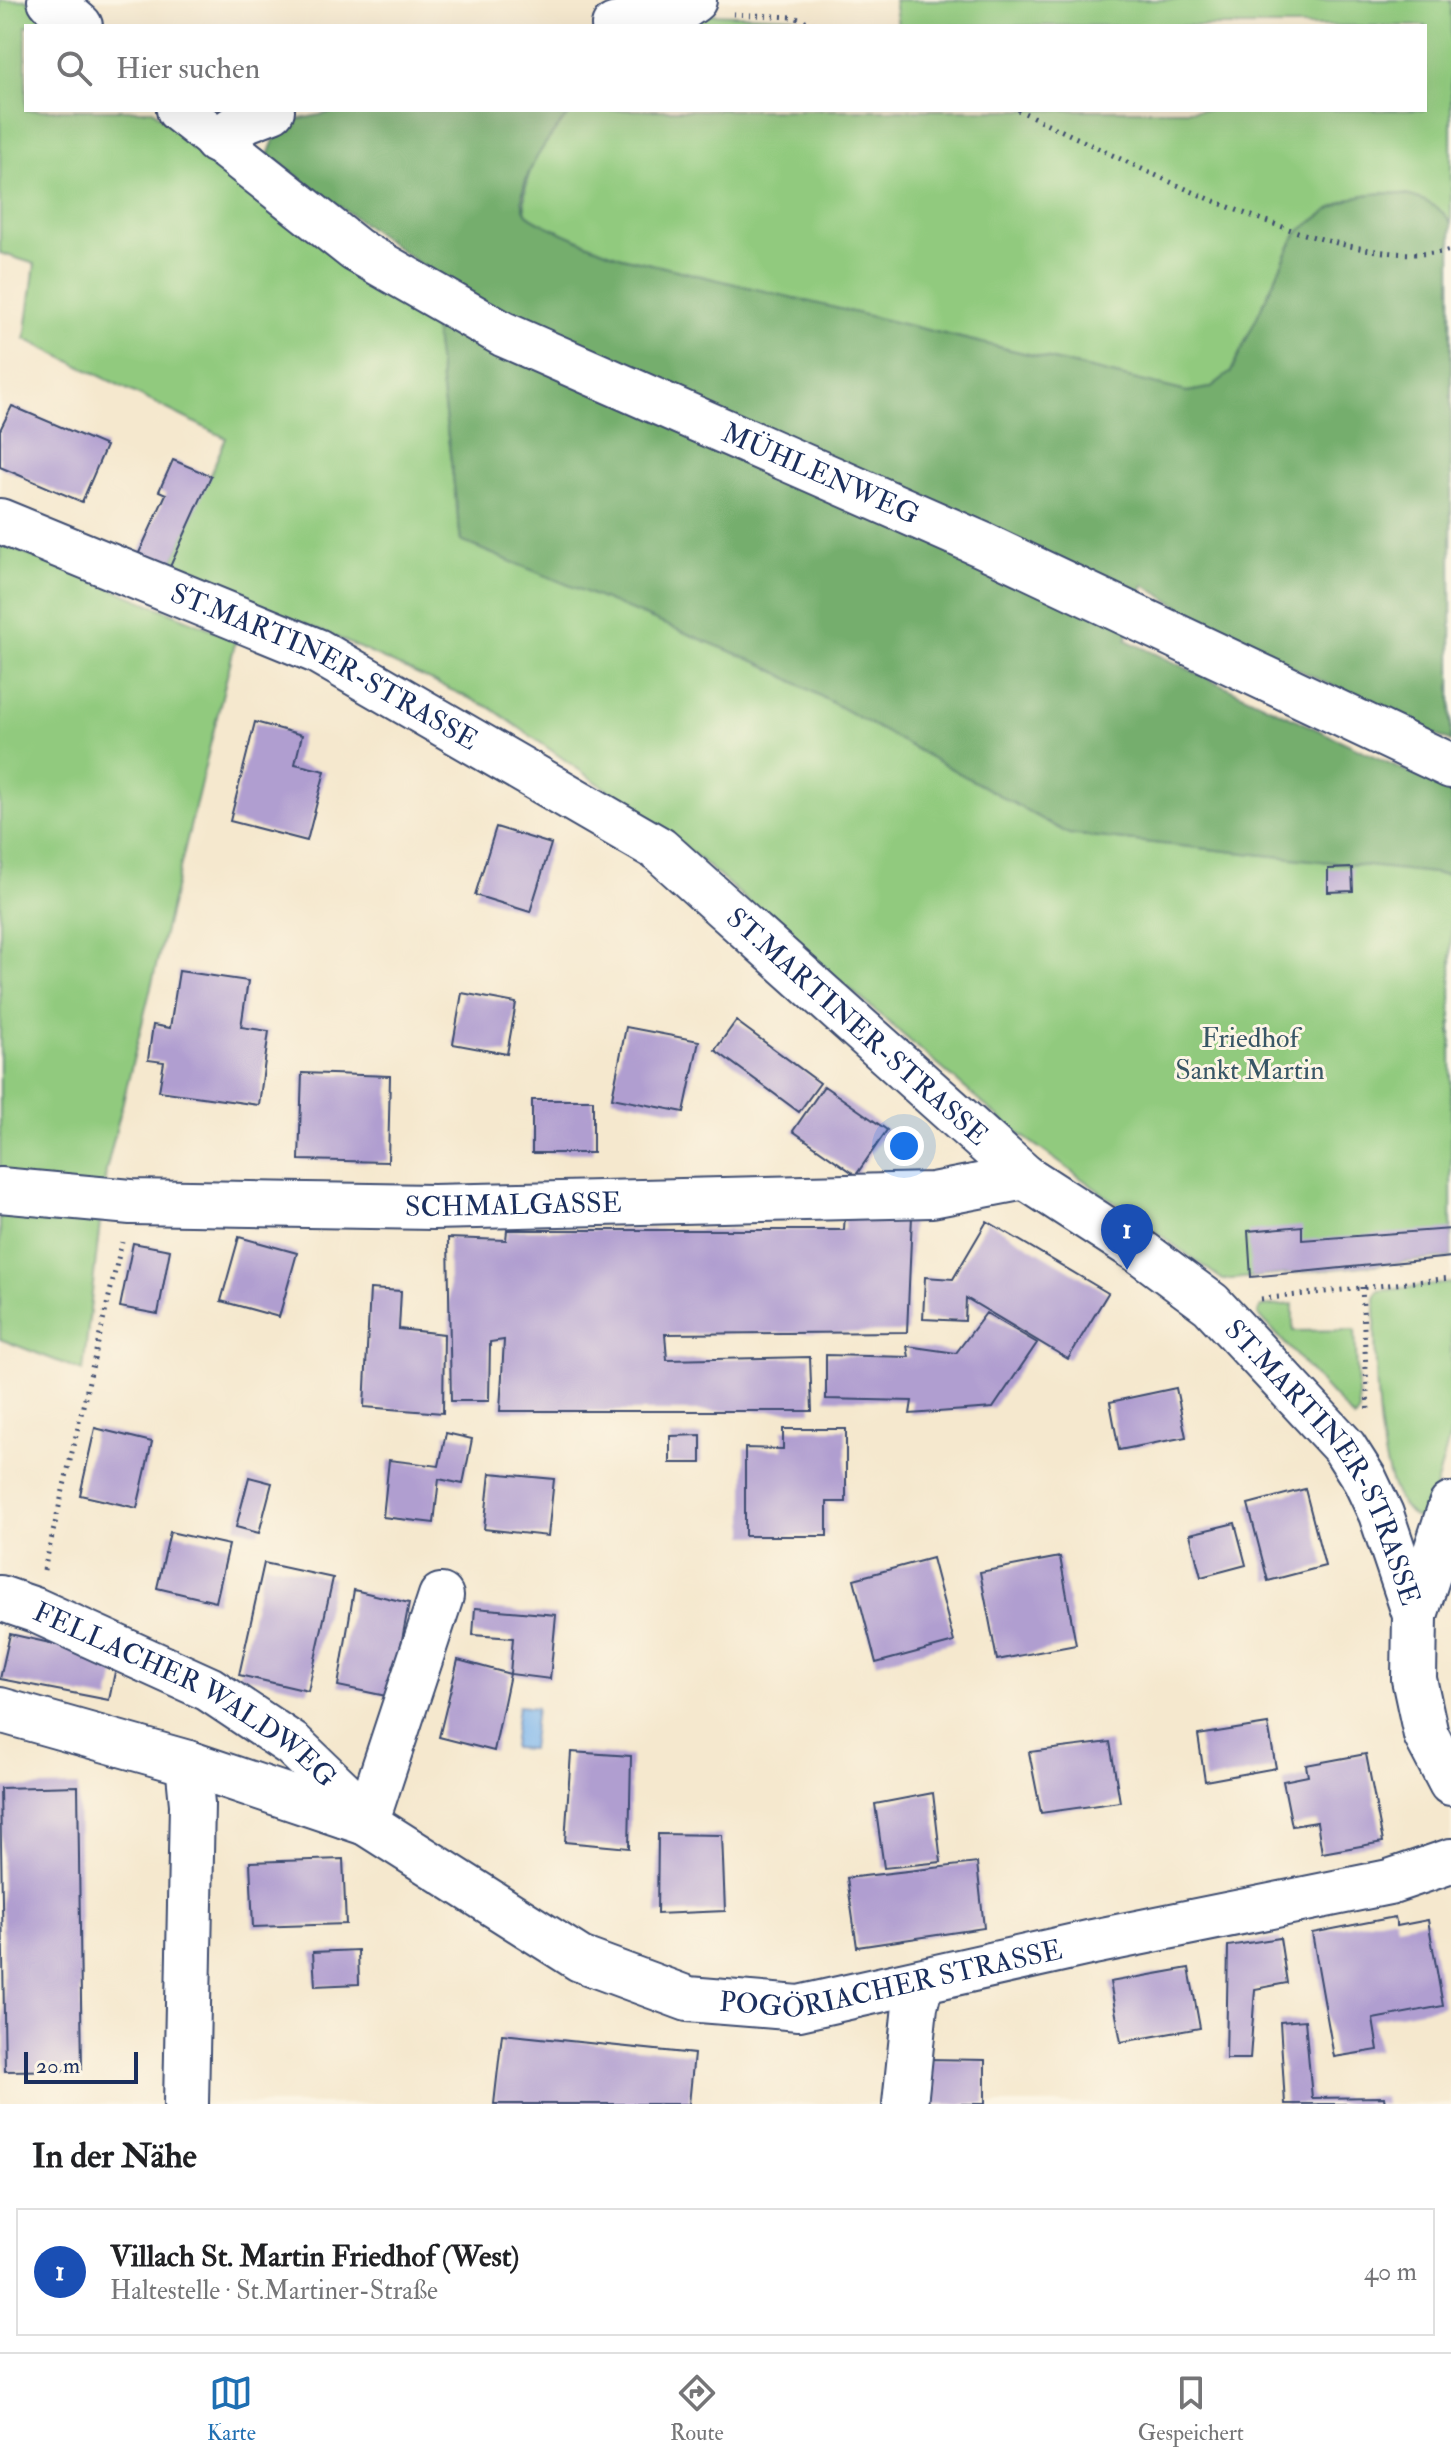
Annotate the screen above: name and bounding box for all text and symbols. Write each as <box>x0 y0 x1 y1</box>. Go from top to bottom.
search box <box>24 24 1427 112</box>
icon: search <box>52 46 96 90</box>
text: Hier suchen <box>116 50 260 87</box>
street label: MÜHLENWEG <box>717 415 924 532</box>
street label: ST.MARTINER-STRASSE <box>166 575 484 758</box>
street label: ST.MARTINER-STRASSE <box>719 900 995 1153</box>
park label: Friedhof Sankt Martin <box>1175 1021 1325 1088</box>
your location <box>884 1126 924 1166</box>
street label: SCHMALGASSE <box>405 1185 622 1225</box>
pin: 1 <box>1101 1204 1153 1270</box>
street label: ST.MARTINER-STRASSE <box>1217 1312 1428 1610</box>
street label: FELLACHER WALDWEG <box>28 1594 344 1795</box>
street label: POGÖRIACHER STRASSE <box>718 1932 1066 2026</box>
scale bar <box>24 2048 138 2084</box>
text: 20 m <box>36 2052 80 2080</box>
text: In der Nähe <box>32 2135 197 2178</box>
text: Villach St. Martin Friedhof (West) <box>110 2238 519 2275</box>
text: 1 <box>55 2256 65 2288</box>
text: 40 m <box>1364 2256 1417 2288</box>
text: Haltestelle · St.Martiner-Straße <box>110 2275 438 2307</box>
tab: Karte <box>207 2371 256 2447</box>
tab: Route <box>670 2371 724 2447</box>
tab: Gespeichert <box>1138 2371 1244 2447</box>

